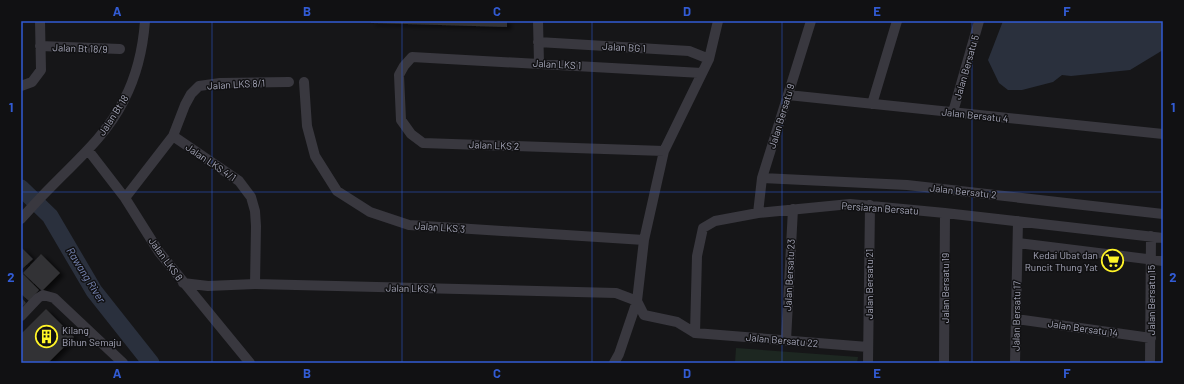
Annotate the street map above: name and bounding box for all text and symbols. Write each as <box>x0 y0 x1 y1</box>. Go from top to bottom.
text: A <box>113 3 122 19</box>
text: B <box>303 3 311 19</box>
text: C <box>493 3 501 19</box>
text: D <box>683 3 691 19</box>
text: E <box>873 3 881 19</box>
text: F <box>1063 3 1071 19</box>
street label: Jalan Bersatu 5 <box>951 33 981 101</box>
street label: Jalan BG 1 <box>602 40 646 54</box>
street label: Jalan Bt 18/9 <box>52 41 108 55</box>
street label: Jalan LKS 1 <box>532 57 582 71</box>
street label: Jalan LKS 8/1 <box>207 76 265 92</box>
street label: Jalan Bersatu 9 <box>765 82 797 150</box>
street label: Jalan Bt 18 <box>95 92 131 138</box>
text: 1 <box>9 99 13 115</box>
text: 1 <box>1171 99 1175 115</box>
street label: Jalan Bersatu 4 <box>941 106 1009 124</box>
street label: Jalan LKS 2 <box>469 138 519 152</box>
street label: Jalan LKS 4/1 <box>184 141 238 183</box>
street label: Jalan Bersatu 2 <box>929 182 997 200</box>
street label: Persiaran Bersatu <box>841 199 919 217</box>
street label: Jalan LKS 3 <box>414 219 466 235</box>
street label: Jalan LKS 8 <box>146 235 186 283</box>
street label: Jalan Bersatu 23 <box>781 239 797 311</box>
water label: Rawang River <box>64 245 109 306</box>
supermarket icon: Kedai Ubat dan Runcit Thung Yat <box>1100 248 1126 274</box>
street label: Jalan Bersatu 21 <box>863 249 875 319</box>
place label: Kedai Ubat dan Runcit Thung Yat <box>1025 249 1098 273</box>
street label: Jalan Bersatu 19 <box>939 253 951 323</box>
street label: Jalan Bersatu 15 <box>1145 265 1157 335</box>
text: 2 <box>7 269 15 285</box>
text: 2 <box>1169 269 1177 285</box>
street label: Jalan Bersatu 17 <box>1009 281 1023 351</box>
street label: Jalan LKS 4 <box>386 282 436 294</box>
street label: Jalan Bersatu 14 <box>1047 317 1119 339</box>
building icon: Kilang Bihun Semaju <box>34 323 60 349</box>
place label: Kilang Bihun Semaju <box>62 324 121 348</box>
street label: Jalan Bersatu 22 <box>745 331 819 349</box>
text: A <box>113 365 122 381</box>
text: B <box>303 365 311 381</box>
text: C <box>493 365 501 381</box>
text: D <box>683 365 691 381</box>
text: E <box>873 365 881 381</box>
text: F <box>1063 365 1071 381</box>

